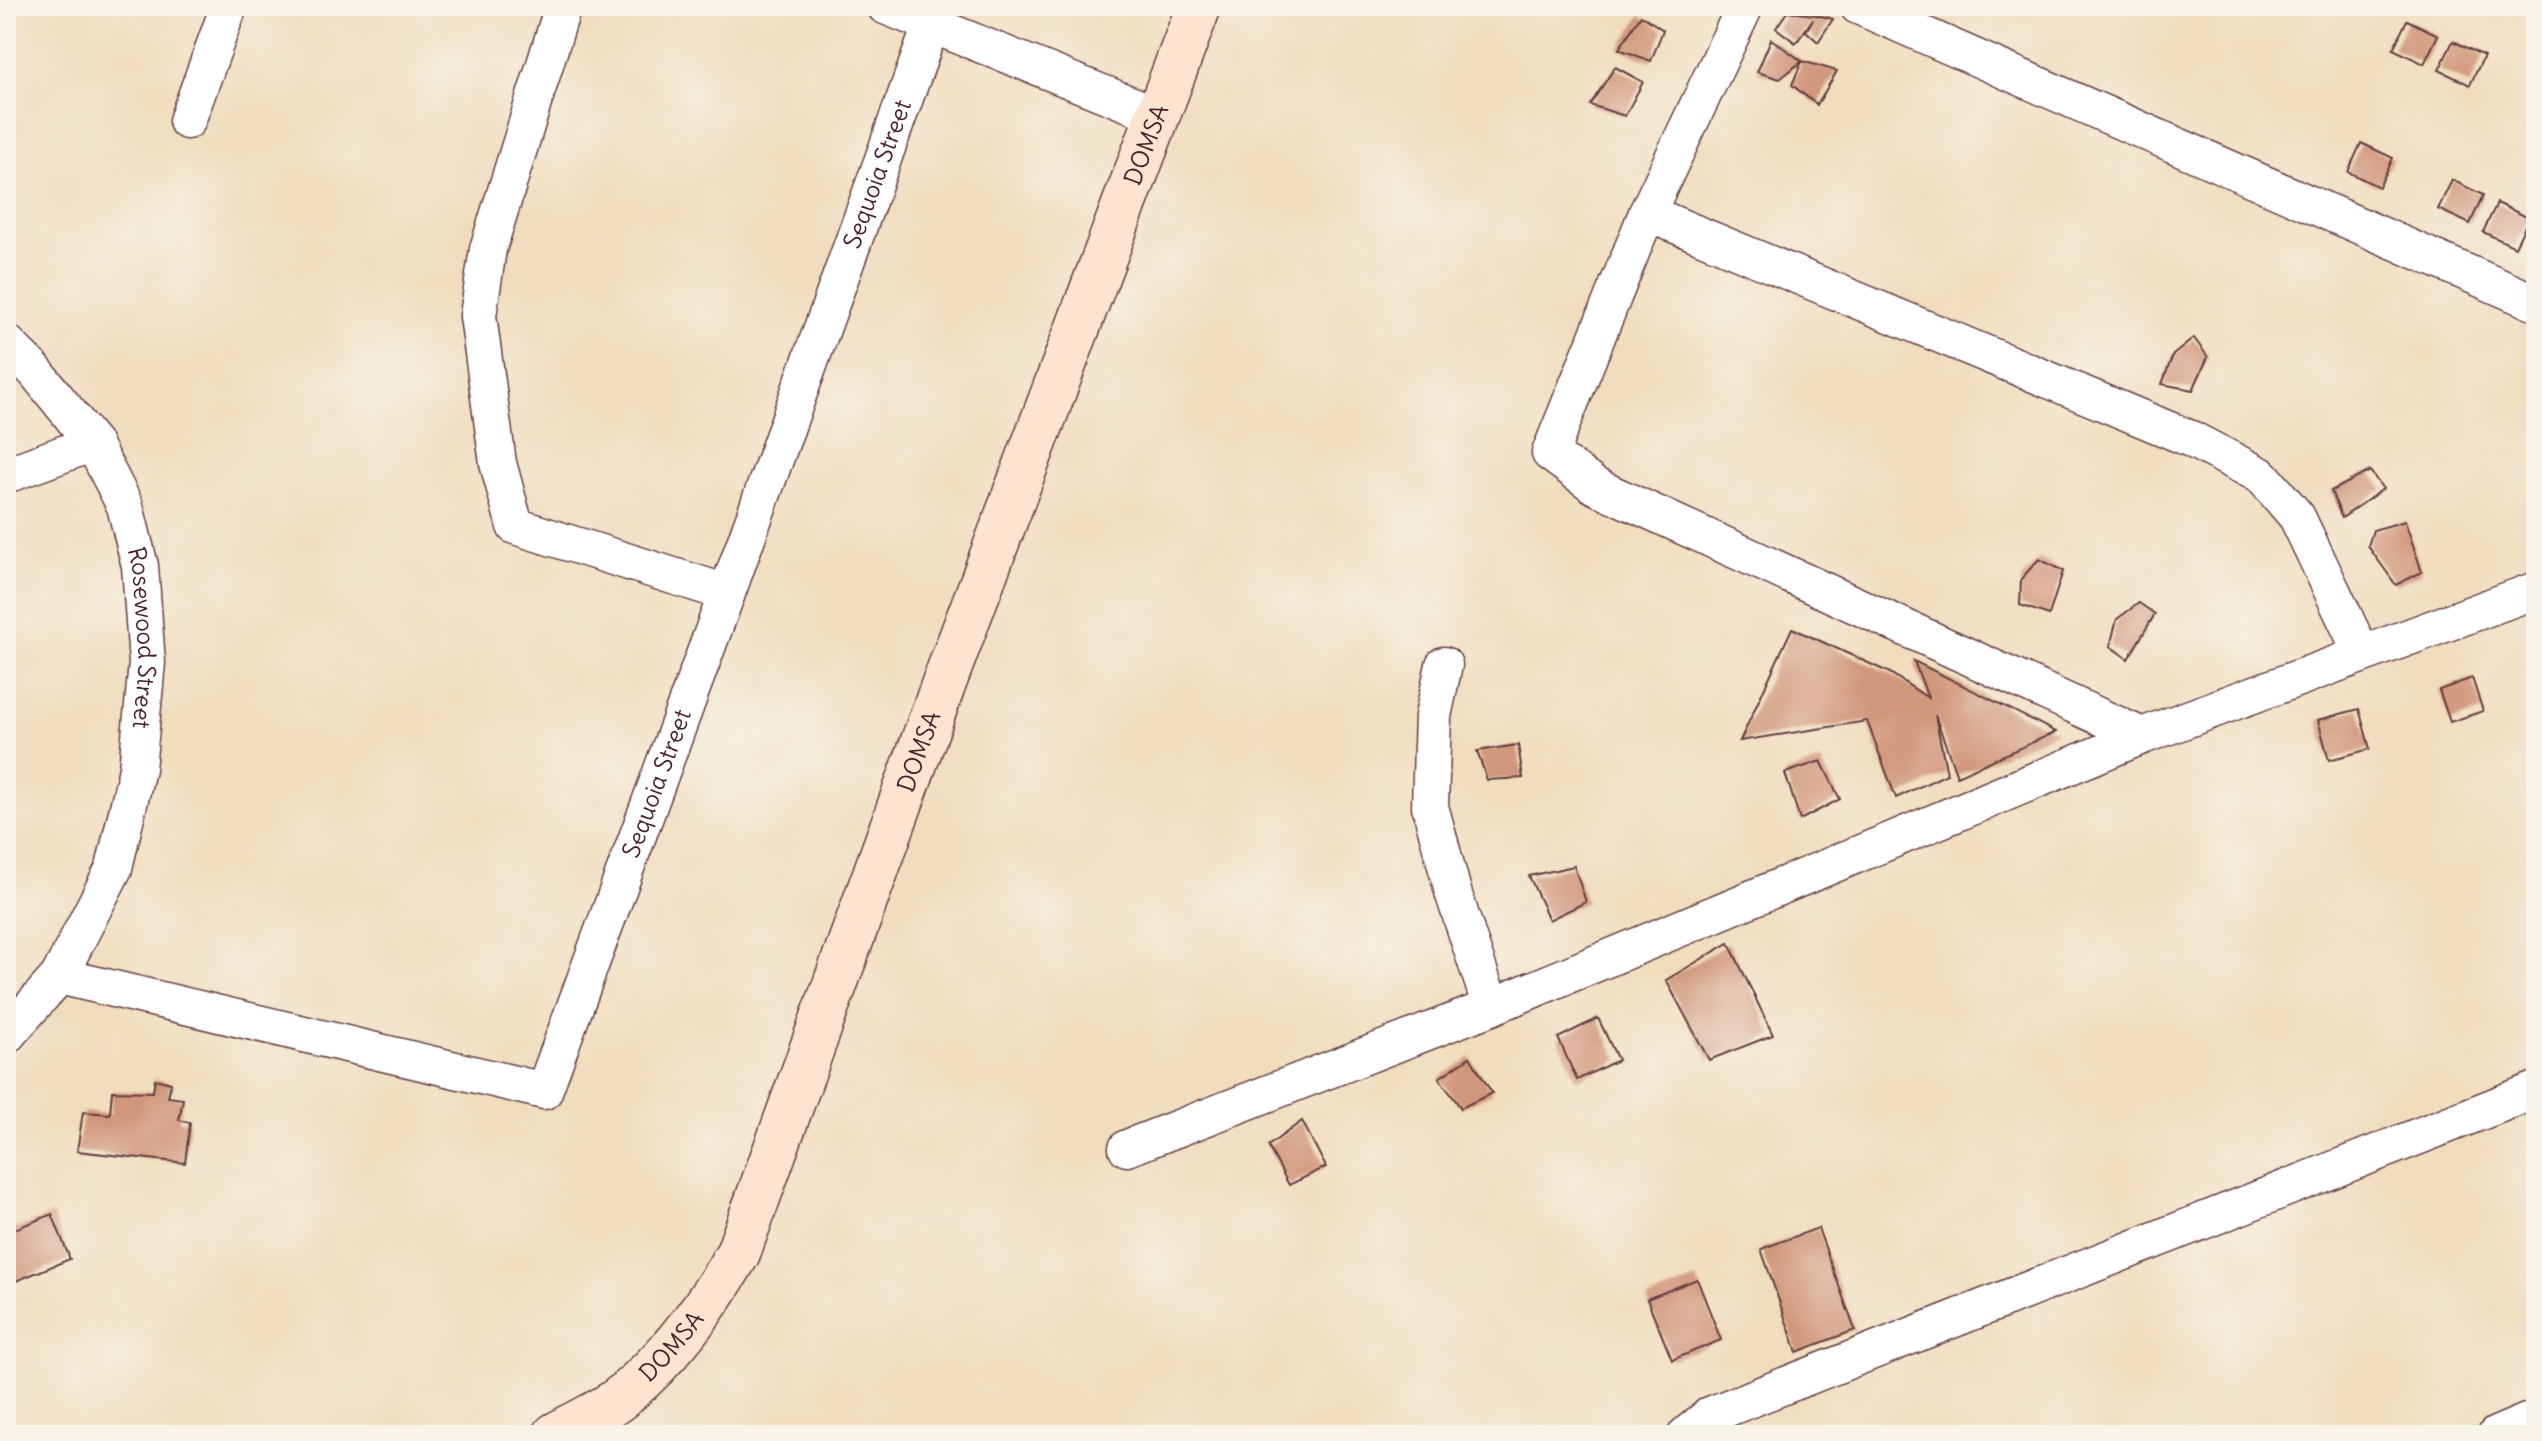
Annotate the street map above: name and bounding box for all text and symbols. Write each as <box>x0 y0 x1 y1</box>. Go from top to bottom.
street label: Sequoia Street <box>836 95 917 252</box>
street label: DOMSA <box>1117 100 1175 189</box>
street label: Rosewood Street <box>122 544 163 730</box>
street label: Sequoia Street <box>615 705 697 862</box>
street label: DOMSA <box>890 707 947 796</box>
street label: DOMSA <box>632 1305 710 1388</box>

